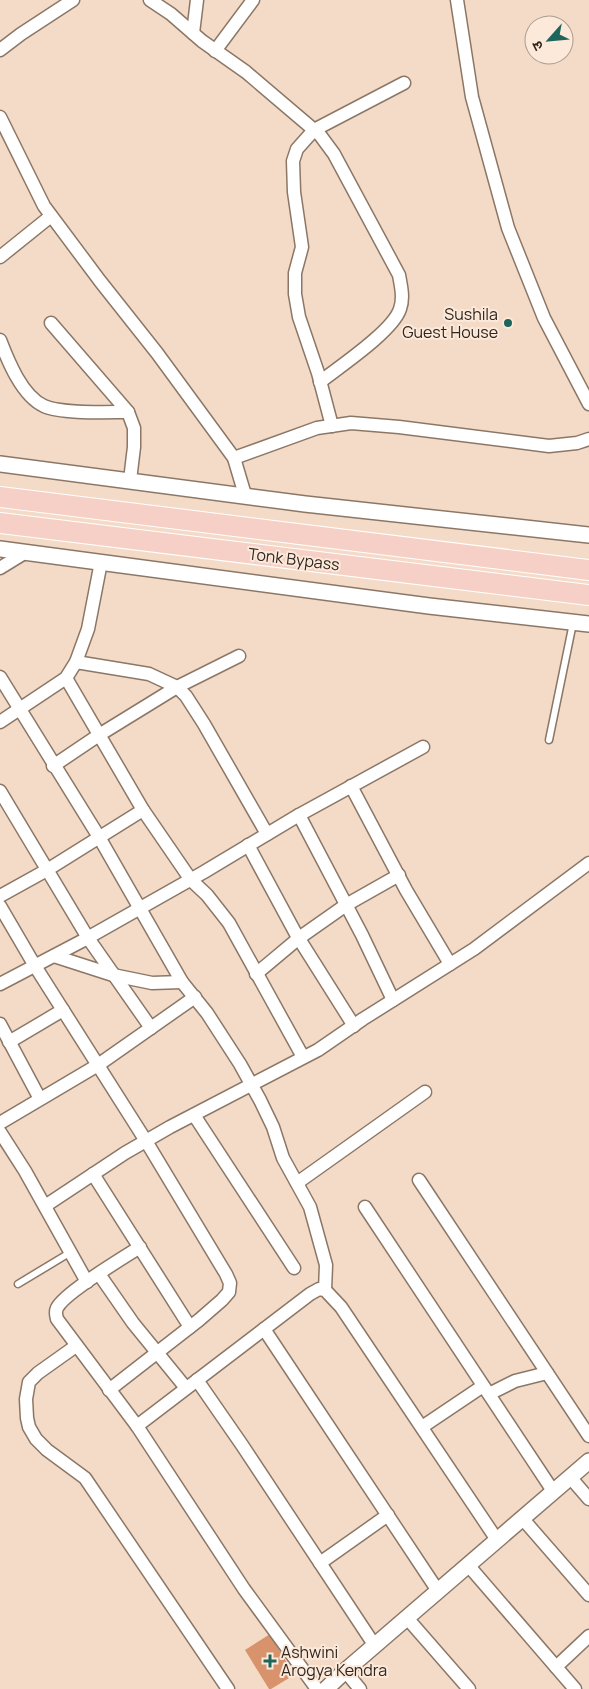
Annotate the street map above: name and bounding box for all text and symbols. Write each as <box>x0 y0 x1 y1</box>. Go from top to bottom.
north arrow <box>524 15 574 65</box>
text: उ <box>526 37 547 54</box>
place label: Sushila Guest House <box>402 303 498 343</box>
marker: Sushila Guest House <box>502 317 514 329</box>
street label: Tonk Bypass <box>247 542 341 576</box>
place label: Ashwini Arogya Kendra <box>281 1641 387 1681</box>
marker: Ashwini Arogya Kendra <box>263 1654 277 1668</box>

